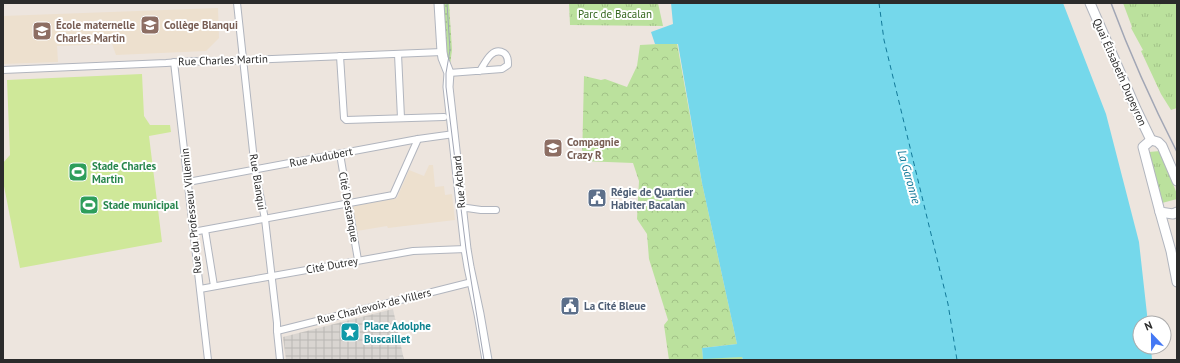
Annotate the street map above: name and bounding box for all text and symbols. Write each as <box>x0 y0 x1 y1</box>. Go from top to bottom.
park label: Parc de Bacalan <box>578 7 652 21</box>
school or university icon: Collège Blanqui <box>139 14 161 36</box>
street label: Quai Élisabeth Dupeyron <box>1090 16 1150 128</box>
place label: École maternelle Charles Martin <box>56 18 135 45</box>
place label: Collège Blanqui <box>164 18 238 32</box>
school or university icon: École maternelle Charles Martin <box>31 20 53 42</box>
street label: Rue Charles Martin <box>178 51 268 69</box>
place label: Compagnie Crazy R <box>567 135 620 162</box>
school or university icon: Compagnie Crazy R <box>542 137 564 159</box>
street label: Rue Audubert <box>288 144 354 170</box>
street label: Rue du Professeur Villemin <box>177 148 205 274</box>
water label: La Garonne <box>895 148 924 206</box>
street label: Rue Blanqui <box>247 153 269 211</box>
street label: Rue Achard <box>450 155 468 209</box>
place label: Stade Charles Martin <box>92 159 157 186</box>
sports icon: Stade Charles Martin <box>67 161 89 183</box>
street label: Cité Destanque <box>336 171 362 244</box>
place label: Régie de Quartier Habiter Bacalan <box>611 185 693 212</box>
public building icon: Régie de Quartier Habiter Bacalan <box>586 187 608 209</box>
sports icon: Stade municipal <box>78 194 100 216</box>
place label: Stade municipal <box>103 198 179 212</box>
street label: Cité Dutrey <box>305 253 360 276</box>
street label: Rue Charlevoix de Villers <box>316 285 433 327</box>
public building icon: La Cité Bleue <box>559 295 581 317</box>
place label: La Cité Bleue <box>584 299 646 313</box>
north arrow <box>1132 315 1172 355</box>
text: N <box>1142 318 1154 334</box>
place label: Place Adolphe Buscaillet <box>364 319 431 346</box>
place icon: Place Adolphe Buscaillet <box>339 321 361 343</box>

